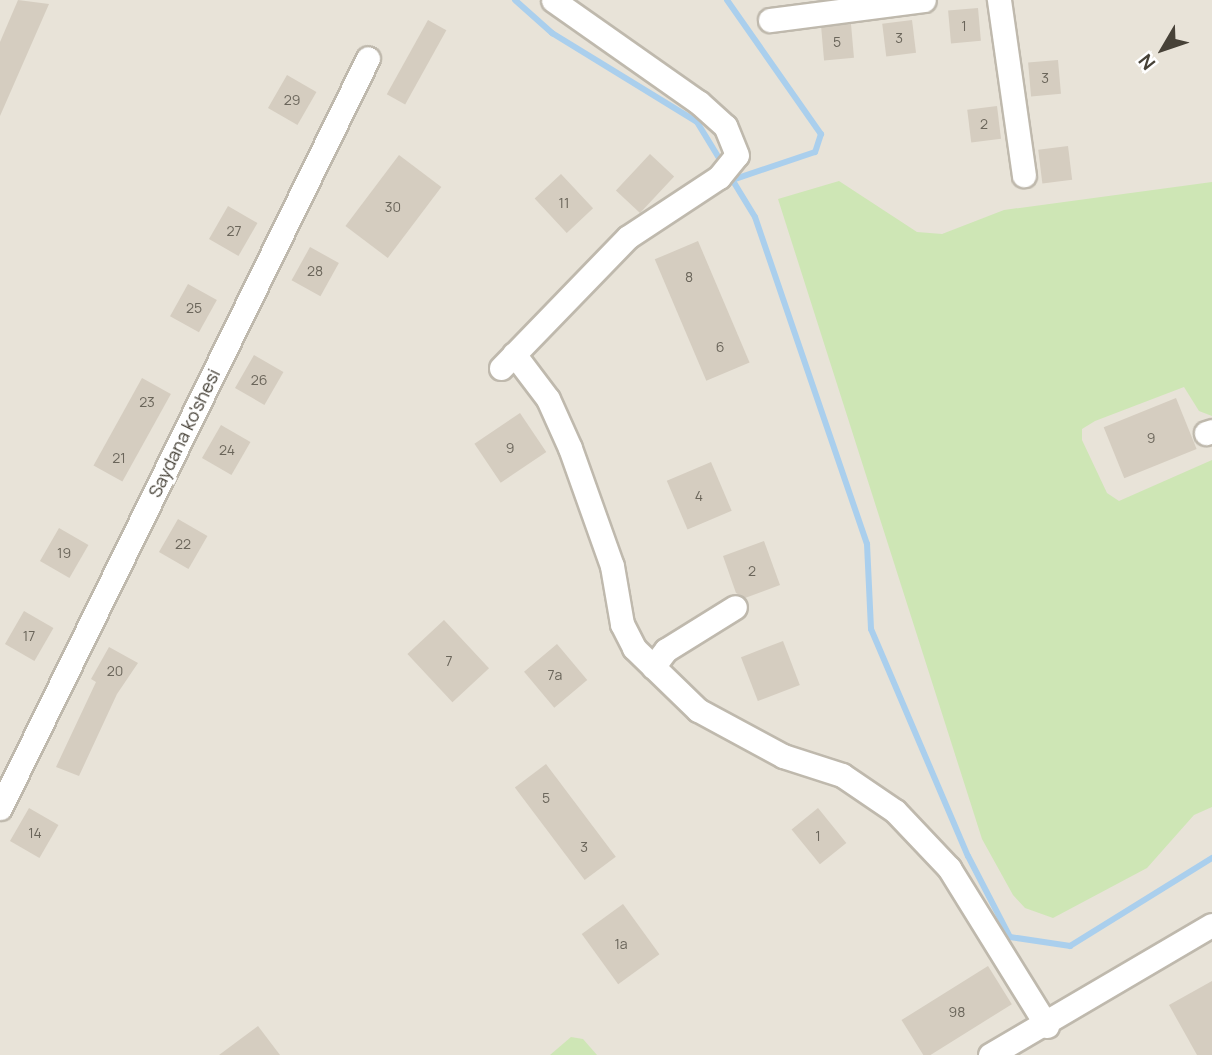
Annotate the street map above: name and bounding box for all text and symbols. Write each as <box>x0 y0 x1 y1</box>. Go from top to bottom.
north arrow <box>1128 14 1198 84</box>
house number: 1 <box>961 18 967 34</box>
house number: 3 <box>895 30 903 46</box>
house number: 5 <box>833 34 841 50</box>
text: N <box>1132 49 1161 76</box>
house number: 3 <box>1041 70 1049 86</box>
house number: 29 <box>284 92 300 108</box>
house number: 2 <box>980 116 988 132</box>
house number: 11 <box>559 195 569 211</box>
house number: 30 <box>385 199 401 215</box>
house number: 27 <box>226 223 242 239</box>
house number: 28 <box>307 263 323 279</box>
house number: 8 <box>685 269 693 285</box>
house number: 25 <box>186 300 202 316</box>
house number: 6 <box>716 339 724 355</box>
street label: Saydana ko'shesi <box>144 365 224 501</box>
house number: 26 <box>251 372 267 388</box>
house number: 23 <box>139 394 155 410</box>
house number: 9 <box>1147 430 1155 446</box>
house number: 9 <box>506 440 514 456</box>
house number: 24 <box>219 442 235 458</box>
house number: 21 <box>112 450 126 466</box>
house number: 4 <box>695 488 703 504</box>
house number: 22 <box>175 536 191 552</box>
house number: 19 <box>57 545 71 561</box>
house number: 2 <box>748 563 756 579</box>
house number: 17 <box>23 628 35 644</box>
house number: 7 <box>445 653 453 669</box>
house number: 20 <box>107 663 123 679</box>
house number: 7a <box>548 667 562 683</box>
house number: 5 <box>542 790 550 806</box>
house number: 14 <box>28 825 42 841</box>
house number: 1 <box>815 828 821 844</box>
house number: 3 <box>580 839 588 855</box>
house number: 1a <box>614 936 628 952</box>
house number: 98 <box>949 1004 965 1020</box>

